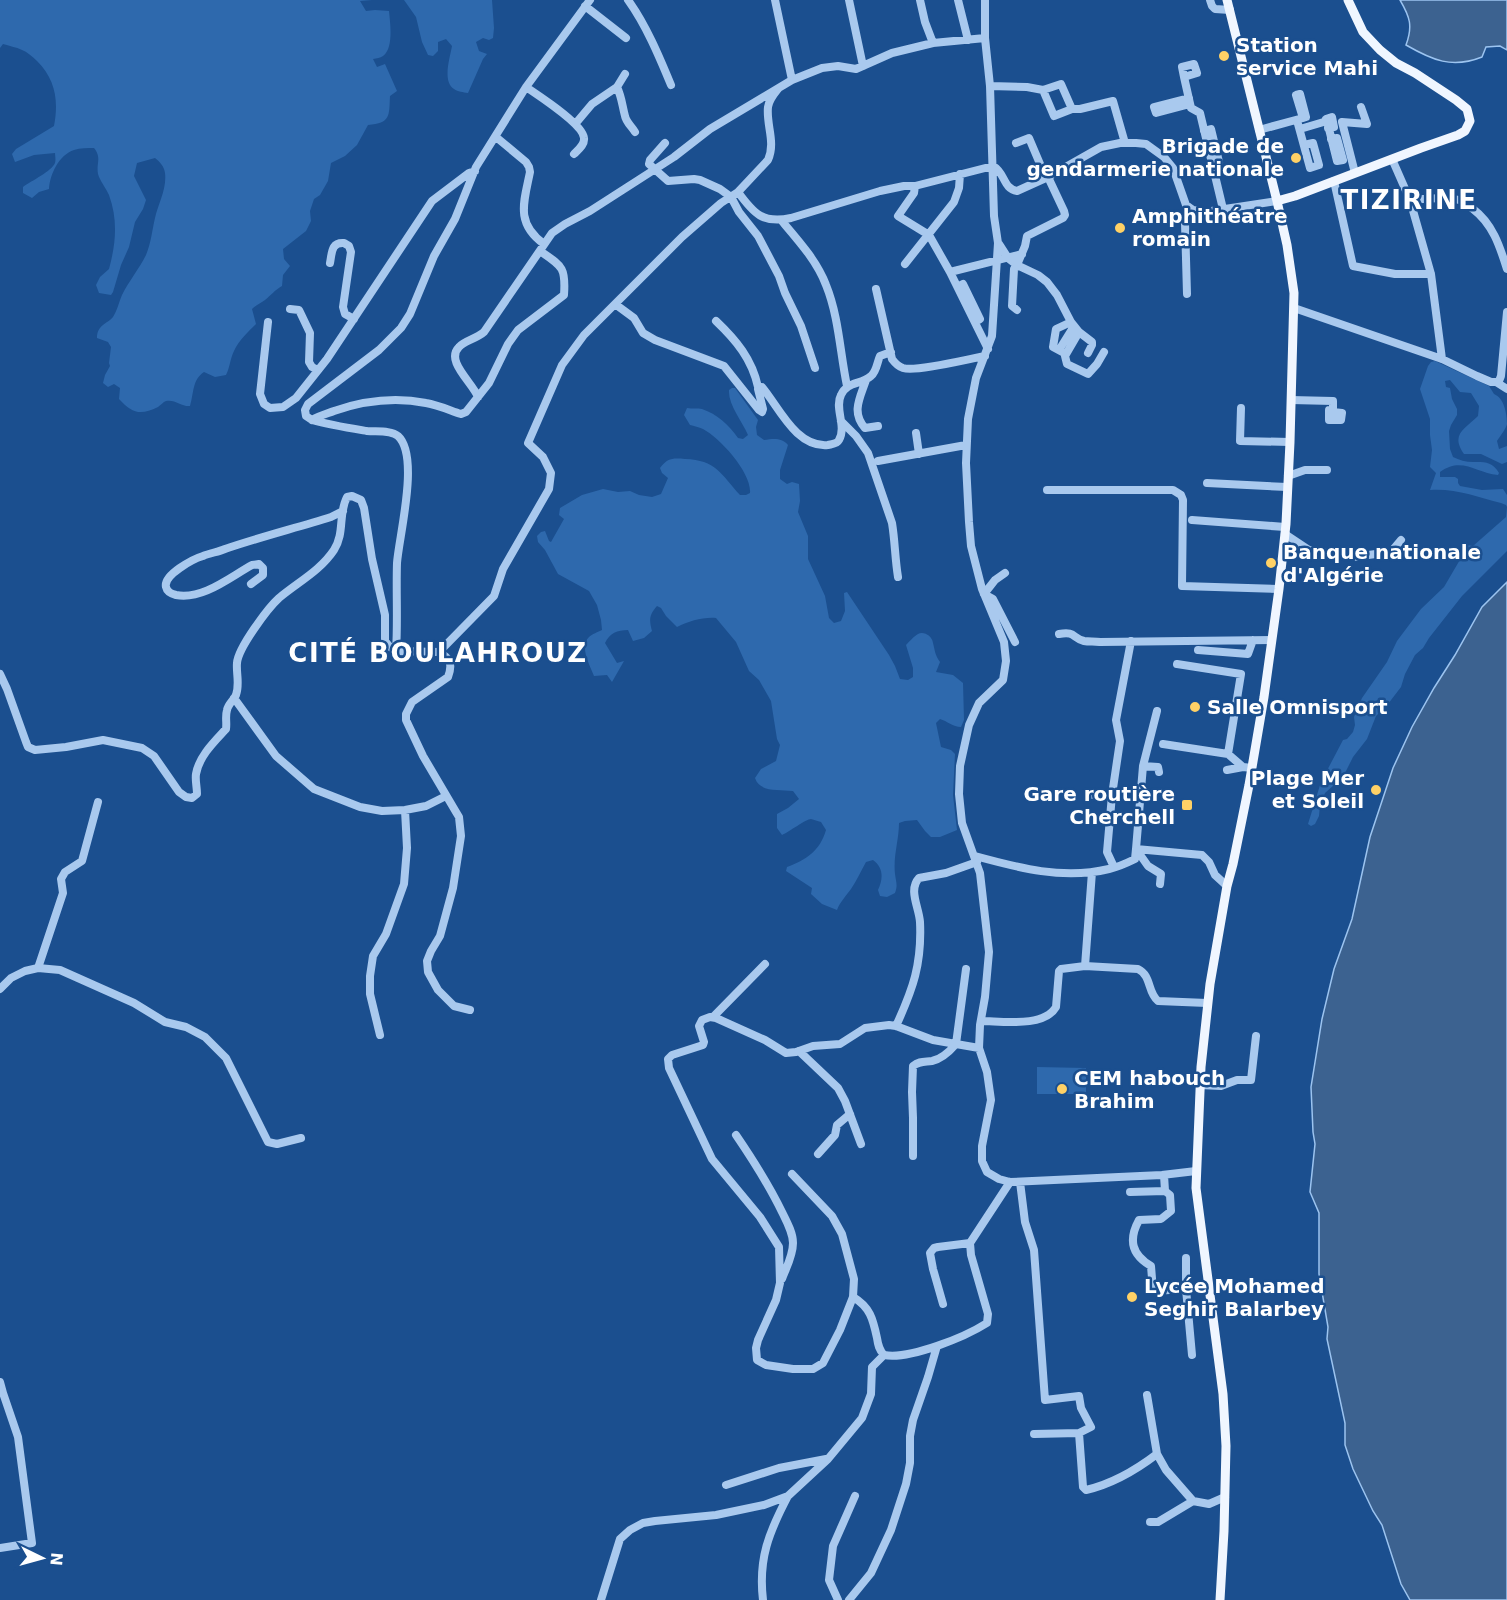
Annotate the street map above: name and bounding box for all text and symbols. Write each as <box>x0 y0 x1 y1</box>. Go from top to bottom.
place label: Station service Mahi <box>1236 33 1378 80</box>
marker: Station service Mahi <box>1217 49 1231 63</box>
place label: Brigade de gendarmerie nationale <box>1027 134 1284 181</box>
marker: Brigade de gendarmerie nationale <box>1289 151 1303 165</box>
district label: TIZIRINE <box>1340 185 1478 215</box>
place label: Amphithéatre romain <box>1132 204 1288 251</box>
marker: Amphithéatre romain <box>1113 221 1127 235</box>
place label: Banque nationale d'Algérie <box>1283 540 1481 587</box>
marker: Banque nationale d'Algérie <box>1264 556 1278 570</box>
district label: CITÉ BOULAHROUZ <box>288 637 588 668</box>
place label: Salle Omnisport <box>1207 695 1388 719</box>
marker: Salle Omnisport <box>1188 700 1202 714</box>
place label: Plage Mer et Soleil <box>1251 766 1364 813</box>
place label: Gare routière Cherchell <box>1023 782 1175 829</box>
marker: Plage Mer et Soleil <box>1369 783 1383 797</box>
marker: Gare routière Cherchell <box>1180 798 1194 812</box>
place label: CEM habouch Brahim <box>1074 1066 1225 1113</box>
marker: CEM habouch Brahim <box>1055 1082 1069 1096</box>
place label: Lycée Mohamed Seghir Balarbey <box>1144 1274 1324 1321</box>
marker: Lycée Mohamed Seghir Balarbey <box>1125 1290 1139 1304</box>
north arrow <box>12 1528 72 1588</box>
text: N <box>46 1552 66 1567</box>

